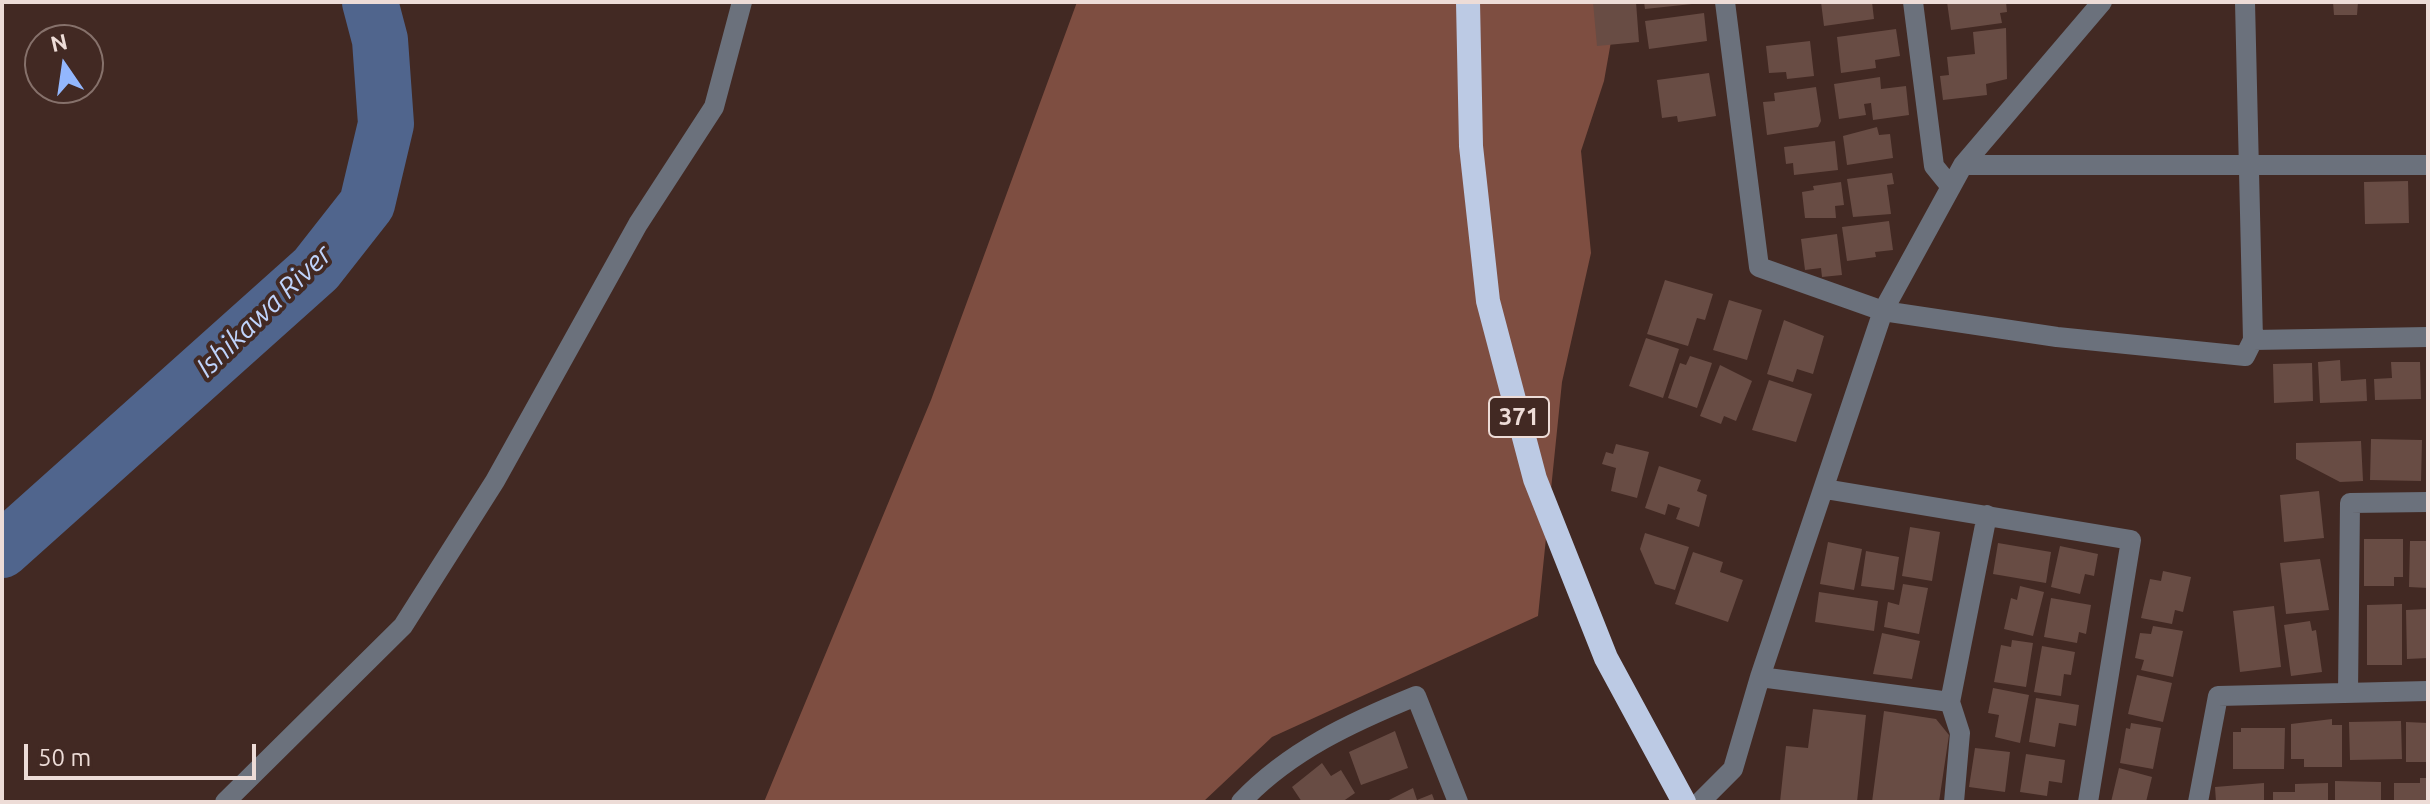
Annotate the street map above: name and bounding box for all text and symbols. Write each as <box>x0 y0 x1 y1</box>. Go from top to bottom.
north arrow <box>24 24 104 104</box>
text: N <box>48 28 70 56</box>
water label: Ishikawa River <box>189 238 339 384</box>
road number: 371 <box>1489 397 1549 437</box>
scale bar <box>28 728 260 778</box>
text: 50 m <box>38 744 91 771</box>

